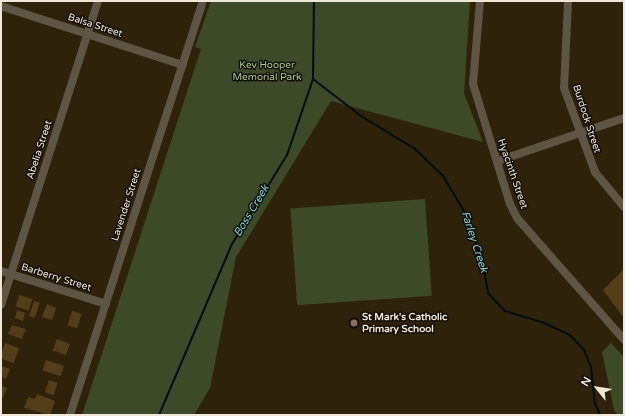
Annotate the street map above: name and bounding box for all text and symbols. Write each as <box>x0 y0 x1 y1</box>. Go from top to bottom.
street label: Balsa Street <box>66 12 124 40</box>
park label: Kev Hooper Memorial Park <box>233 59 301 82</box>
street label: Burdock Street <box>569 83 603 155</box>
street label: Abelia Street <box>25 119 55 181</box>
street label: Hyacinth Street <box>494 137 530 211</box>
street label: Lavender Street <box>110 167 144 243</box>
water label: Boss Creek <box>231 183 273 239</box>
water label: Farley Creek <box>458 210 490 274</box>
street label: Barberry Street <box>20 262 92 294</box>
place label: St Mark's Catholic Primary School <box>362 311 447 334</box>
marker: St Mark's Catholic Primary School <box>349 318 359 328</box>
north arrow <box>577 368 617 408</box>
text: N <box>578 375 594 389</box>

